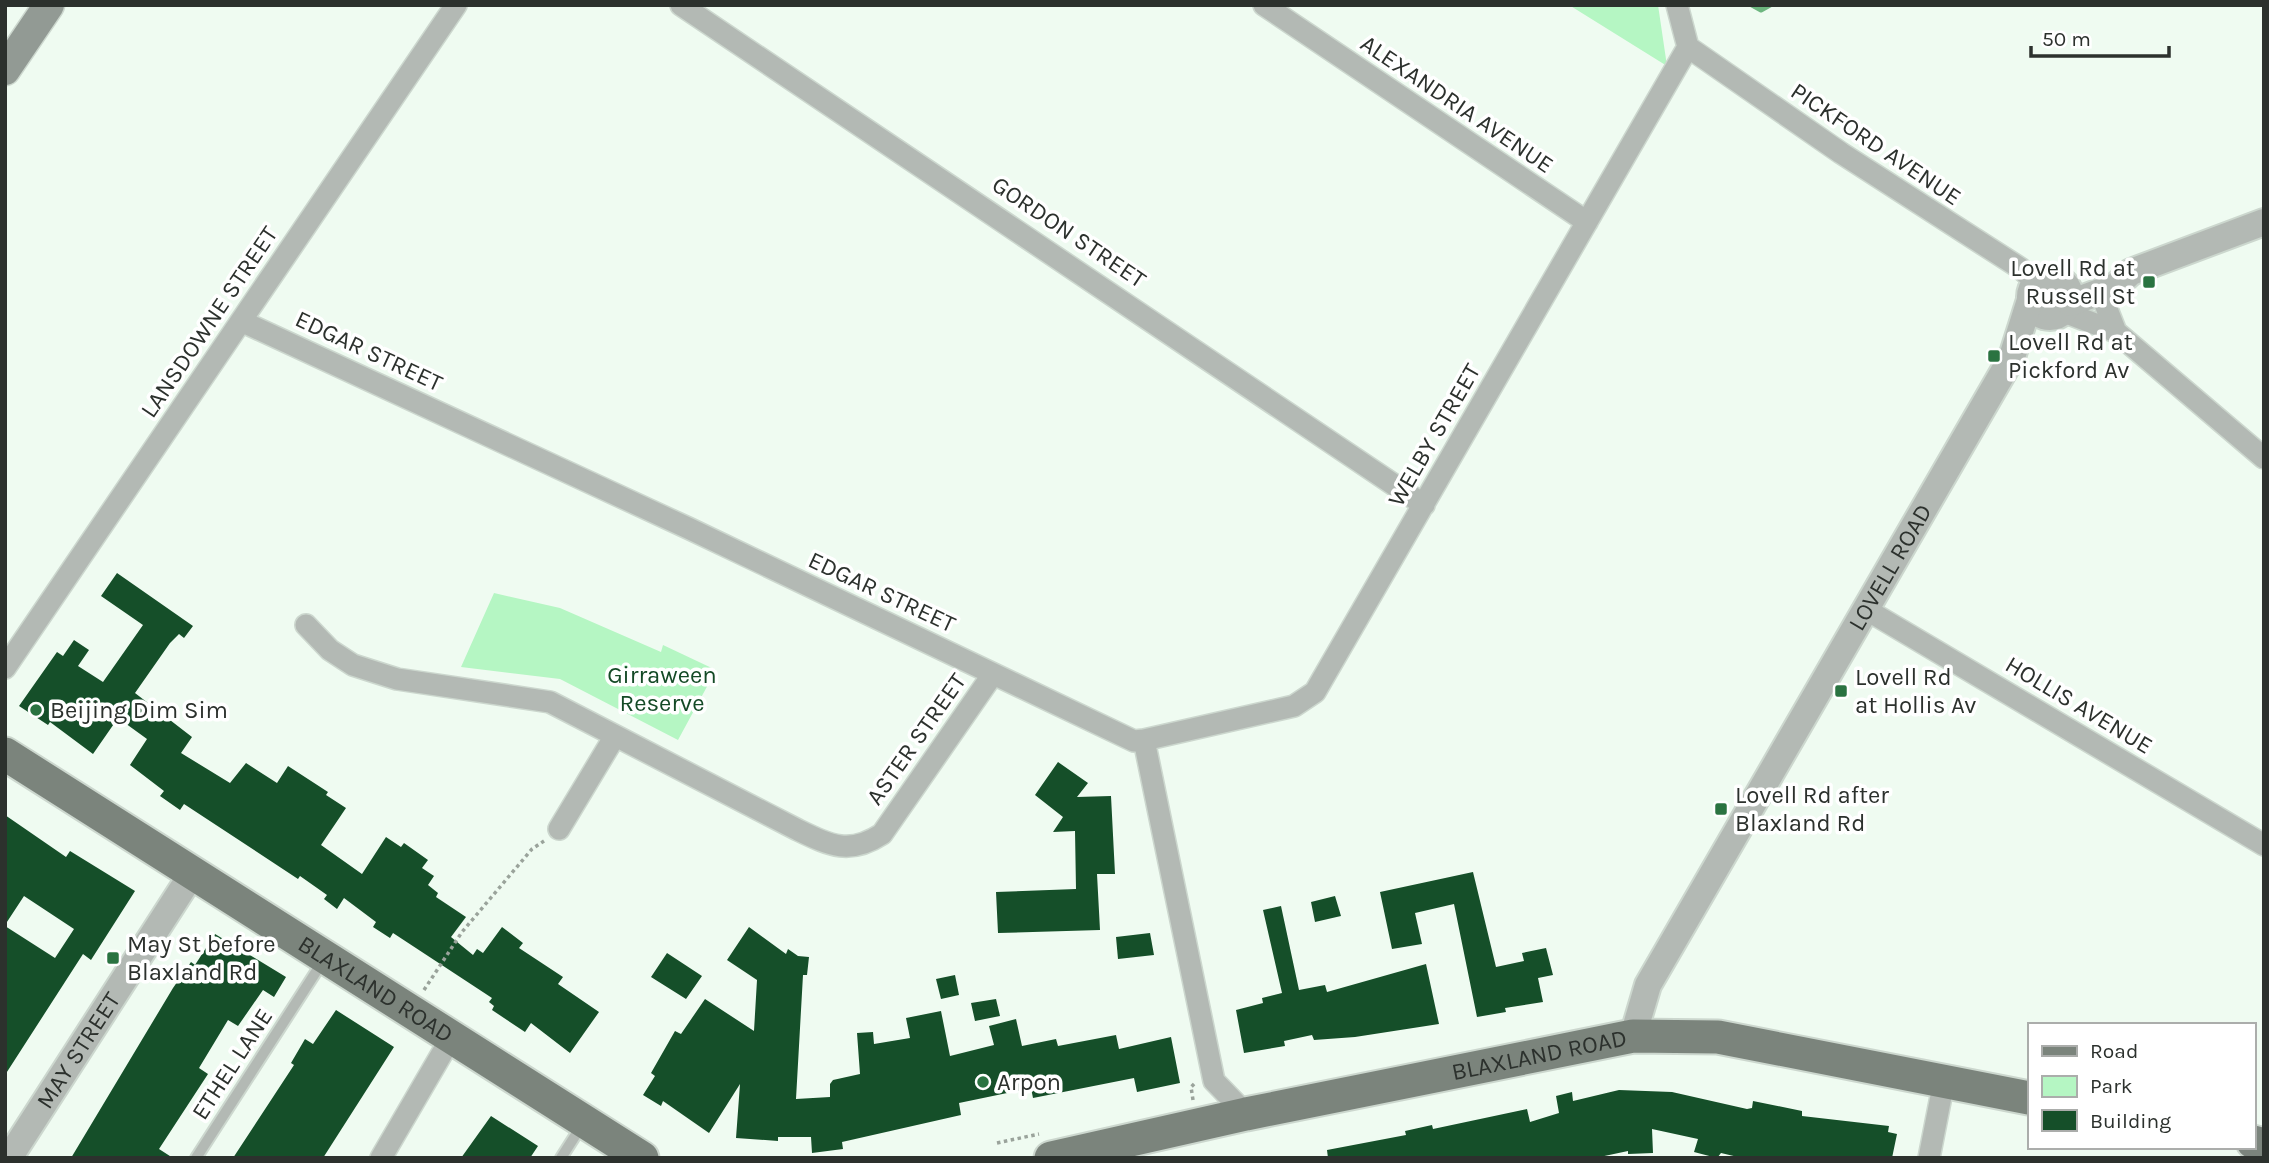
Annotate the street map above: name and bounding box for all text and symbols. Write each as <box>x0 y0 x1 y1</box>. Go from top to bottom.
scale bar <box>2031 14 2169 58</box>
text: 50 m <box>2042 27 2091 51</box>
street label: ALEXANDRIA AVENUE <box>1355 29 1559 179</box>
street label: PICKFORD AVENUE <box>1786 77 1966 211</box>
street label: GORDON STREET <box>987 170 1151 294</box>
street label: LANSDOWNE STREET <box>135 221 283 423</box>
place label: Lovell Rd at Russell St <box>2010 254 2135 310</box>
marker: Lovell Rd at Russell St <box>2141 274 2157 290</box>
street label: EDGAR STREET <box>291 305 447 397</box>
place label: Lovell Rd at Pickford Av <box>2008 328 2133 384</box>
marker: Lovell Rd at Pickford Av <box>1986 348 2002 364</box>
street label: WELBY STREET <box>1382 359 1486 511</box>
street label: LOVELL ROAD <box>1843 499 1938 636</box>
street label: EDGAR STREET <box>804 546 960 638</box>
street label: HOLLIS AVENUE <box>2000 650 2158 760</box>
park label: Girraween Reserve <box>607 661 717 717</box>
place label: Lovell Rd at Hollis Av <box>1855 663 1976 719</box>
street label: ASTER STREET <box>860 668 972 810</box>
marker: Lovell Rd at Hollis Av <box>1833 683 1849 699</box>
place label: Beijing Dim Sim <box>50 696 228 724</box>
marker: Beijing Dim Sim <box>28 702 44 718</box>
place label: Lovell Rd after Blaxland Rd <box>1735 781 1889 837</box>
marker: Lovell Rd after Blaxland Rd <box>1713 801 1729 817</box>
place label: May St before Blaxland Rd <box>127 930 276 986</box>
street label: BLAXLAND ROAD <box>293 930 458 1049</box>
marker: May St before Blaxland Rd <box>105 950 121 966</box>
street label: MAY STREET <box>31 987 126 1114</box>
street label: ETHEL LANE <box>186 1003 278 1125</box>
legend <box>2028 1023 2255 1149</box>
street label: BLAXLAND ROAD <box>1449 1024 1629 1086</box>
text: Road <box>2090 1039 2138 1063</box>
place label: Arpon <box>997 1068 1061 1096</box>
marker: Arpon <box>975 1074 991 1090</box>
text: Park <box>2090 1074 2133 1098</box>
text: Building <box>2090 1109 2171 1133</box>

